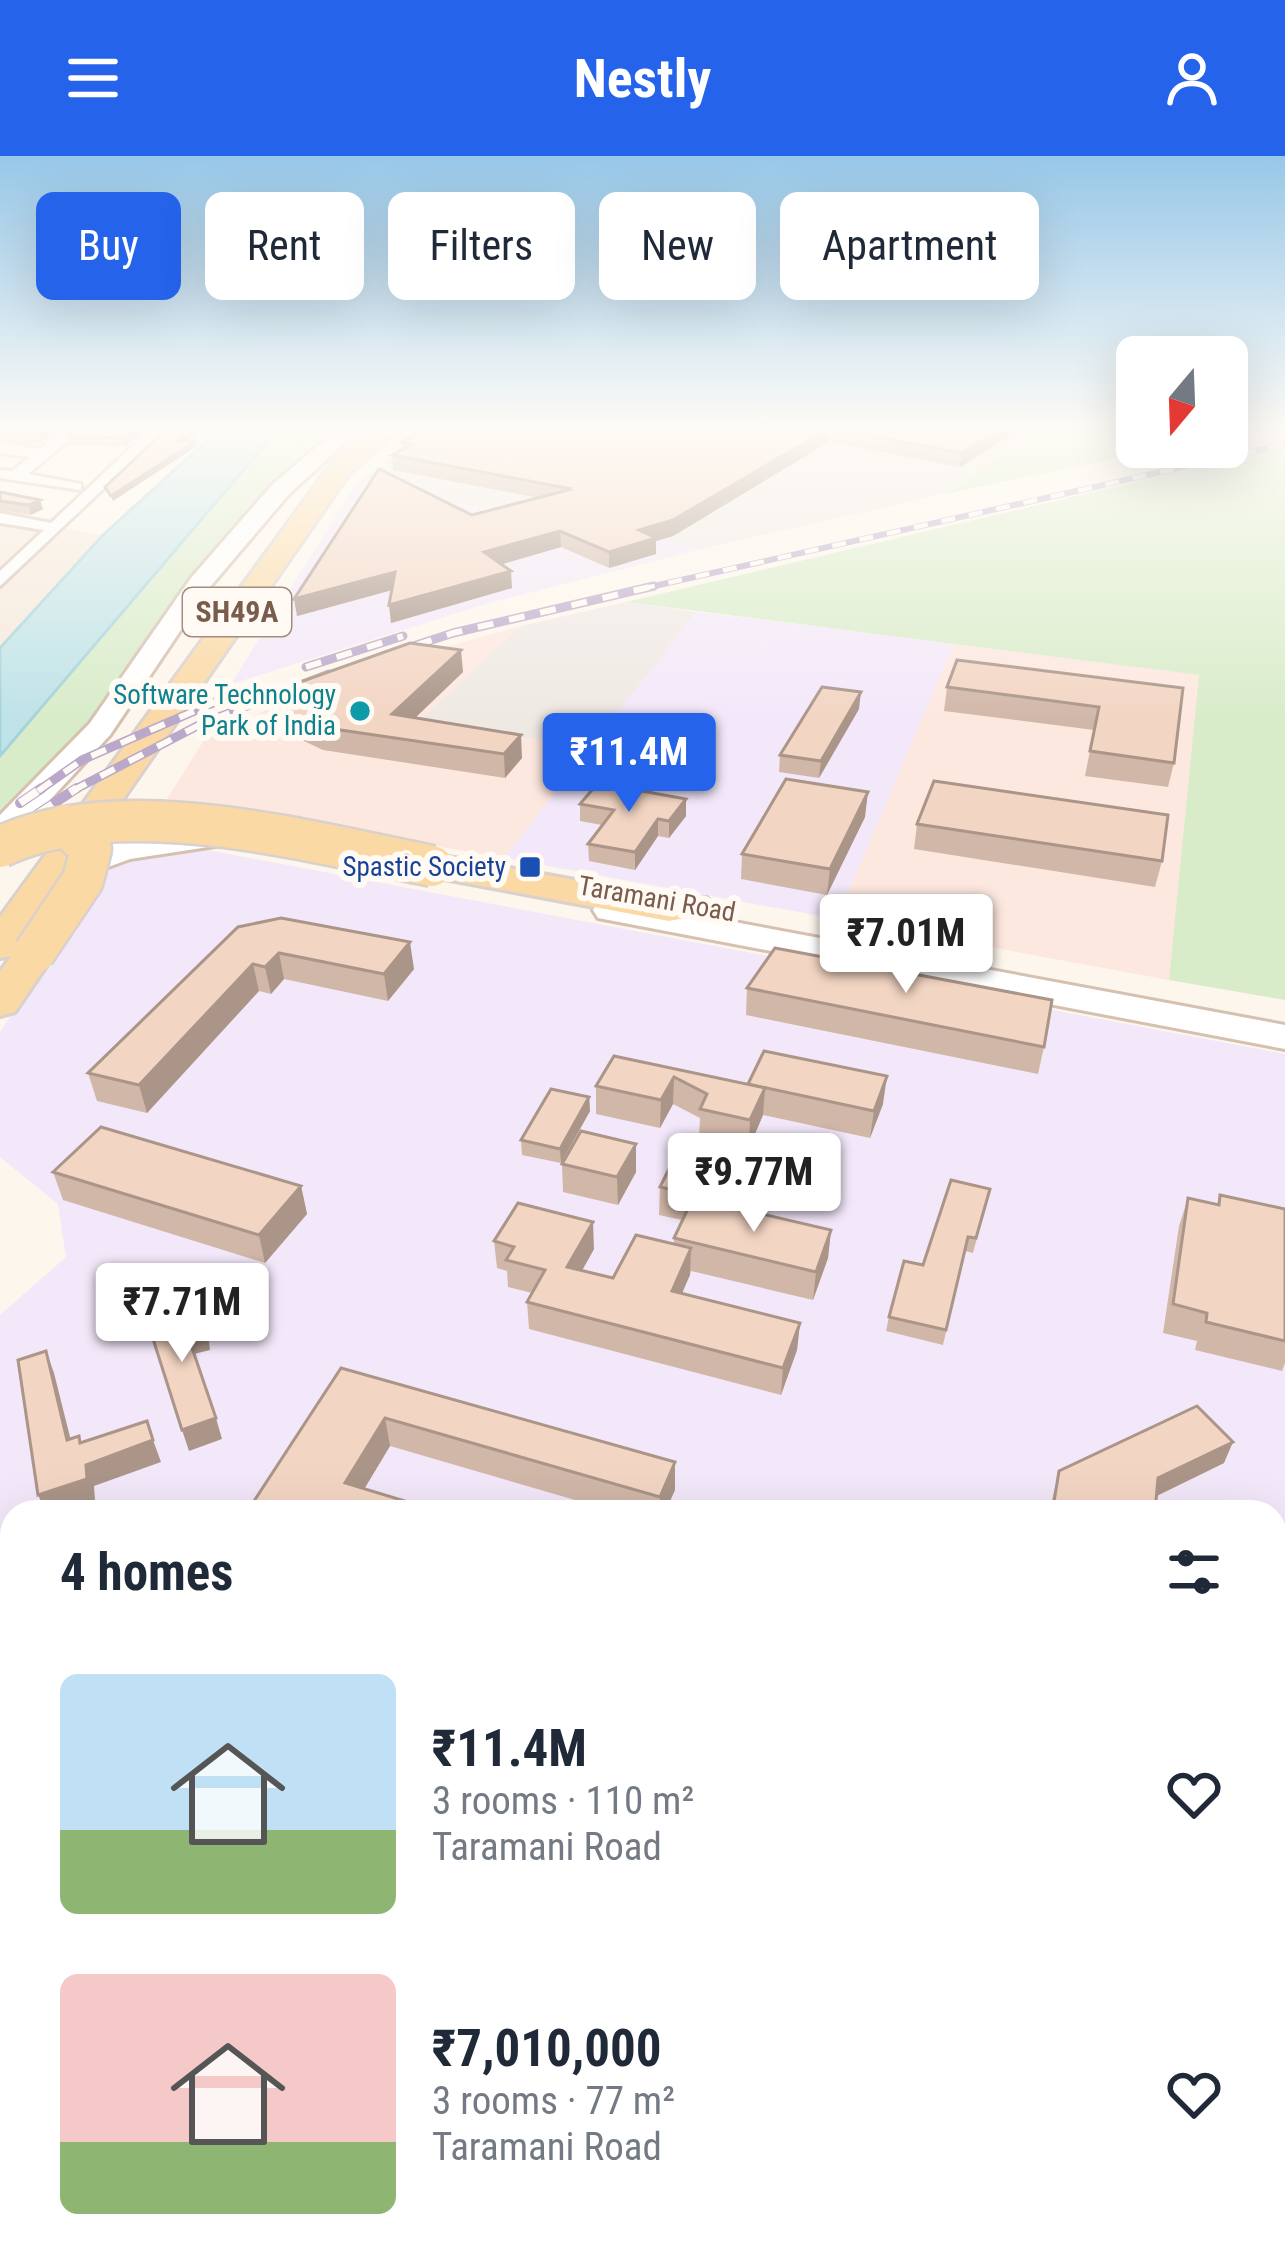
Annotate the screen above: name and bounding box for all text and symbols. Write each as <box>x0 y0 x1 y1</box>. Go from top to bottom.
icon: menu <box>60 45 126 111</box>
icon: person <box>1159 45 1225 111</box>
text: Nestly <box>574 47 711 110</box>
chip: Buy <box>36 192 181 300</box>
chip: Rent <box>205 192 364 300</box>
chip: Filters <box>388 192 575 300</box>
chip: New <box>599 192 756 300</box>
chip: Apartment <box>780 192 1039 300</box>
north arrow <box>1116 336 1248 468</box>
map controls <box>1116 336 1248 468</box>
road number: SH49A <box>183 588 291 636</box>
place label: Software Technology Park of India <box>113 679 336 742</box>
marker: Software Technology Park of India <box>347 698 373 724</box>
pin: ₹11.4M <box>531 713 727 815</box>
text: ₹11.4M <box>570 729 688 775</box>
place label: Spastic Society <box>342 851 506 883</box>
marker: Spastic Society <box>517 854 543 880</box>
street label: Taramani Road <box>576 869 738 929</box>
pin: ₹7.01M <box>808 894 1004 996</box>
text: ₹7.01M <box>847 910 965 956</box>
pin: ₹9.77M <box>656 1133 852 1235</box>
text: ₹9.77M <box>695 1149 813 1195</box>
pin: ₹7.71M <box>84 1263 280 1365</box>
text: ₹7.71M <box>123 1279 241 1325</box>
icon: filters <box>1161 1539 1227 1605</box>
text: 4 homes <box>60 1543 233 1602</box>
text: ₹11.4M <box>432 1719 587 1778</box>
icon: home <box>156 1722 300 1866</box>
icon: heart <box>1161 1761 1227 1827</box>
text: 3 rooms · 110 m² <box>432 1778 694 1824</box>
text: Taramani Road <box>432 1824 662 1870</box>
text: ₹7,010,000 <box>432 2019 662 2078</box>
icon: home <box>156 2022 300 2166</box>
icon: heart <box>1161 2061 1227 2127</box>
text: 3 rooms · 77 m² <box>432 2078 675 2124</box>
text: Taramani Road <box>432 2124 662 2170</box>

